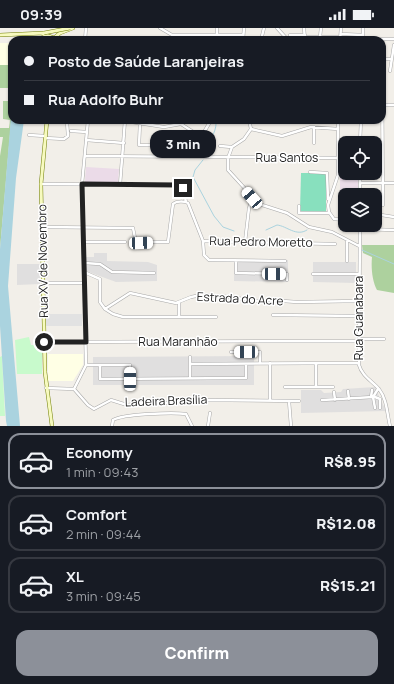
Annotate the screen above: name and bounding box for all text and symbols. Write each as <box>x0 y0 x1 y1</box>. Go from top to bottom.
text: 09:39 <box>20 4 62 25</box>
text: Posto de Saúde Laranjeiras <box>48 51 244 72</box>
text: Rua Adolfo Buhr <box>48 89 164 110</box>
callout: 3 min <box>150 130 216 158</box>
text: 3 min <box>166 135 200 153</box>
map controls <box>338 136 382 232</box>
button: locate <box>338 136 382 180</box>
street label: Rua Santos <box>256 149 318 166</box>
route end <box>174 179 192 197</box>
car <box>240 185 264 211</box>
button: layers <box>338 188 382 232</box>
street label: Rua XV de Novembro <box>33 204 52 318</box>
street label: Rua Pedro Moretto <box>209 232 313 251</box>
car <box>129 237 153 249</box>
car <box>262 268 286 280</box>
street label: Rua Guanabara <box>350 276 367 360</box>
street label: Estrada do Acre <box>196 288 284 309</box>
route start <box>35 333 53 351</box>
street label: Rua Maranhão <box>138 333 218 350</box>
car <box>234 346 258 358</box>
car <box>124 367 136 391</box>
street label: Ladeira Brasília <box>125 391 207 410</box>
text: Economy <box>66 442 133 463</box>
icon: car <box>18 443 54 479</box>
text: R$8.95 <box>324 451 376 472</box>
text: 1 min · 09:43 <box>66 463 138 481</box>
text: Comfort <box>66 504 127 525</box>
icon: car <box>18 505 54 541</box>
text: R$12.08 <box>316 513 376 534</box>
text: 2 min · 09:44 <box>66 525 141 543</box>
text: XL <box>66 566 84 587</box>
icon: car <box>18 567 54 603</box>
text: R$15.21 <box>320 575 376 596</box>
text: 3 min · 09:45 <box>66 587 141 605</box>
button: Confirm <box>16 630 378 676</box>

